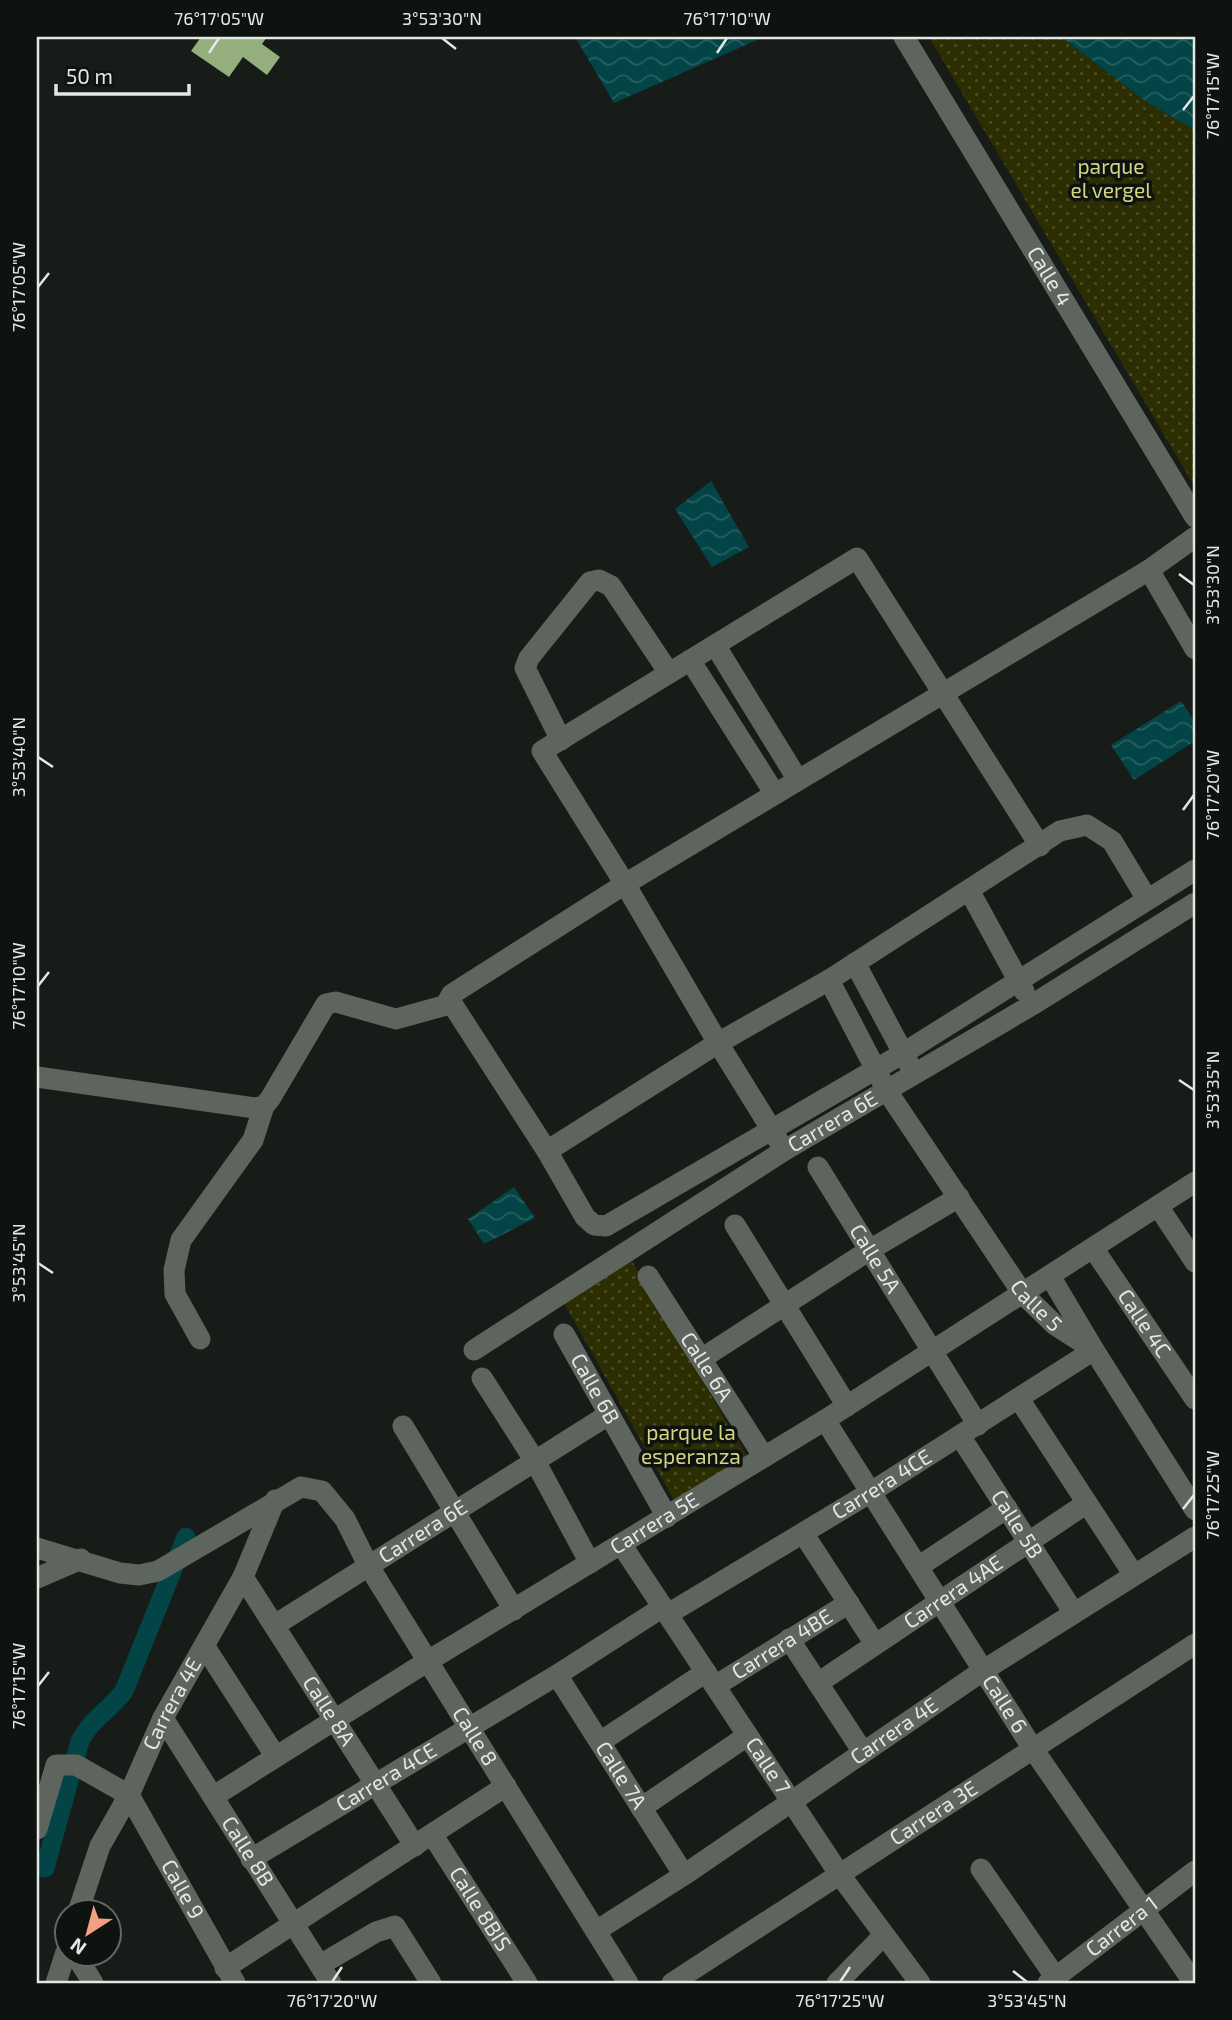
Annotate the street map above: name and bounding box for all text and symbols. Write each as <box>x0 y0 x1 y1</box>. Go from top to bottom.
text: 76°17'05"W <box>174 7 264 29</box>
text: 3°53'30"N <box>402 7 482 29</box>
text: 76°17'10"W <box>683 7 771 29</box>
scale bar <box>56 52 189 96</box>
text: 76°17'15"W <box>1201 53 1223 139</box>
text: 50 m <box>66 63 113 88</box>
park label: parque el vergel <box>1071 153 1152 202</box>
street label: Calle 4 <box>1023 241 1078 310</box>
text: 76°17'05"W <box>7 242 29 332</box>
text: 3°53'30"N <box>1201 545 1223 625</box>
text: 3°53'40"N <box>7 717 29 797</box>
text: 76°17'20"W <box>1201 750 1223 840</box>
text: 76°17'10"W <box>7 942 29 1030</box>
text: 3°53'35"N <box>1201 1051 1223 1129</box>
street label: Carrera 6E <box>783 1085 881 1157</box>
street label: Calle 5A <box>845 1219 907 1297</box>
text: 3°53'45"N <box>7 1223 29 1303</box>
street label: Calle 5 <box>1006 1274 1068 1336</box>
street label: Calle 4C <box>1113 1284 1177 1361</box>
street label: Calle 6A <box>676 1327 739 1405</box>
street label: Calle 6B <box>566 1348 626 1428</box>
park label: parque la esperanza <box>641 1419 741 1468</box>
street label: Carrera 4CE <box>827 1443 936 1524</box>
text: 76°17'25"W <box>1201 1450 1223 1540</box>
street label: Calle 5B <box>987 1485 1049 1562</box>
street label: Carrera 5E <box>605 1486 703 1559</box>
street label: Carrera 6E <box>373 1493 471 1568</box>
street label: Carrera 4AE <box>898 1549 1007 1633</box>
street label: Carrera 4BE <box>726 1603 836 1684</box>
text: 76°17'15"W <box>7 1643 29 1729</box>
street label: Carrera 4E <box>137 1653 206 1753</box>
street label: Calle 6 <box>978 1669 1033 1737</box>
street label: Calle 8A <box>298 1671 361 1750</box>
street label: Carrera 4E <box>845 1691 942 1769</box>
street label: Calle 8 <box>448 1702 504 1770</box>
street label: Calle 7 <box>741 1732 797 1798</box>
street label: Calle 7A <box>591 1736 653 1813</box>
street label: Carrera 4CE <box>331 1737 440 1816</box>
street label: Carrera 3E <box>884 1774 982 1850</box>
street label: Calle 8B <box>217 1811 280 1890</box>
street label: Calle 9 <box>157 1855 210 1923</box>
street label: Calle 8BIS <box>445 1861 517 1955</box>
street label: Carrera 1 <box>1080 1890 1162 1961</box>
north arrow <box>52 1898 122 1968</box>
text: N <box>65 1934 90 1960</box>
text: 76°17'20"W <box>287 1989 377 2011</box>
text: 76°17'25"W <box>795 1989 885 2011</box>
text: 3°53'45"N <box>987 1989 1067 2011</box>

